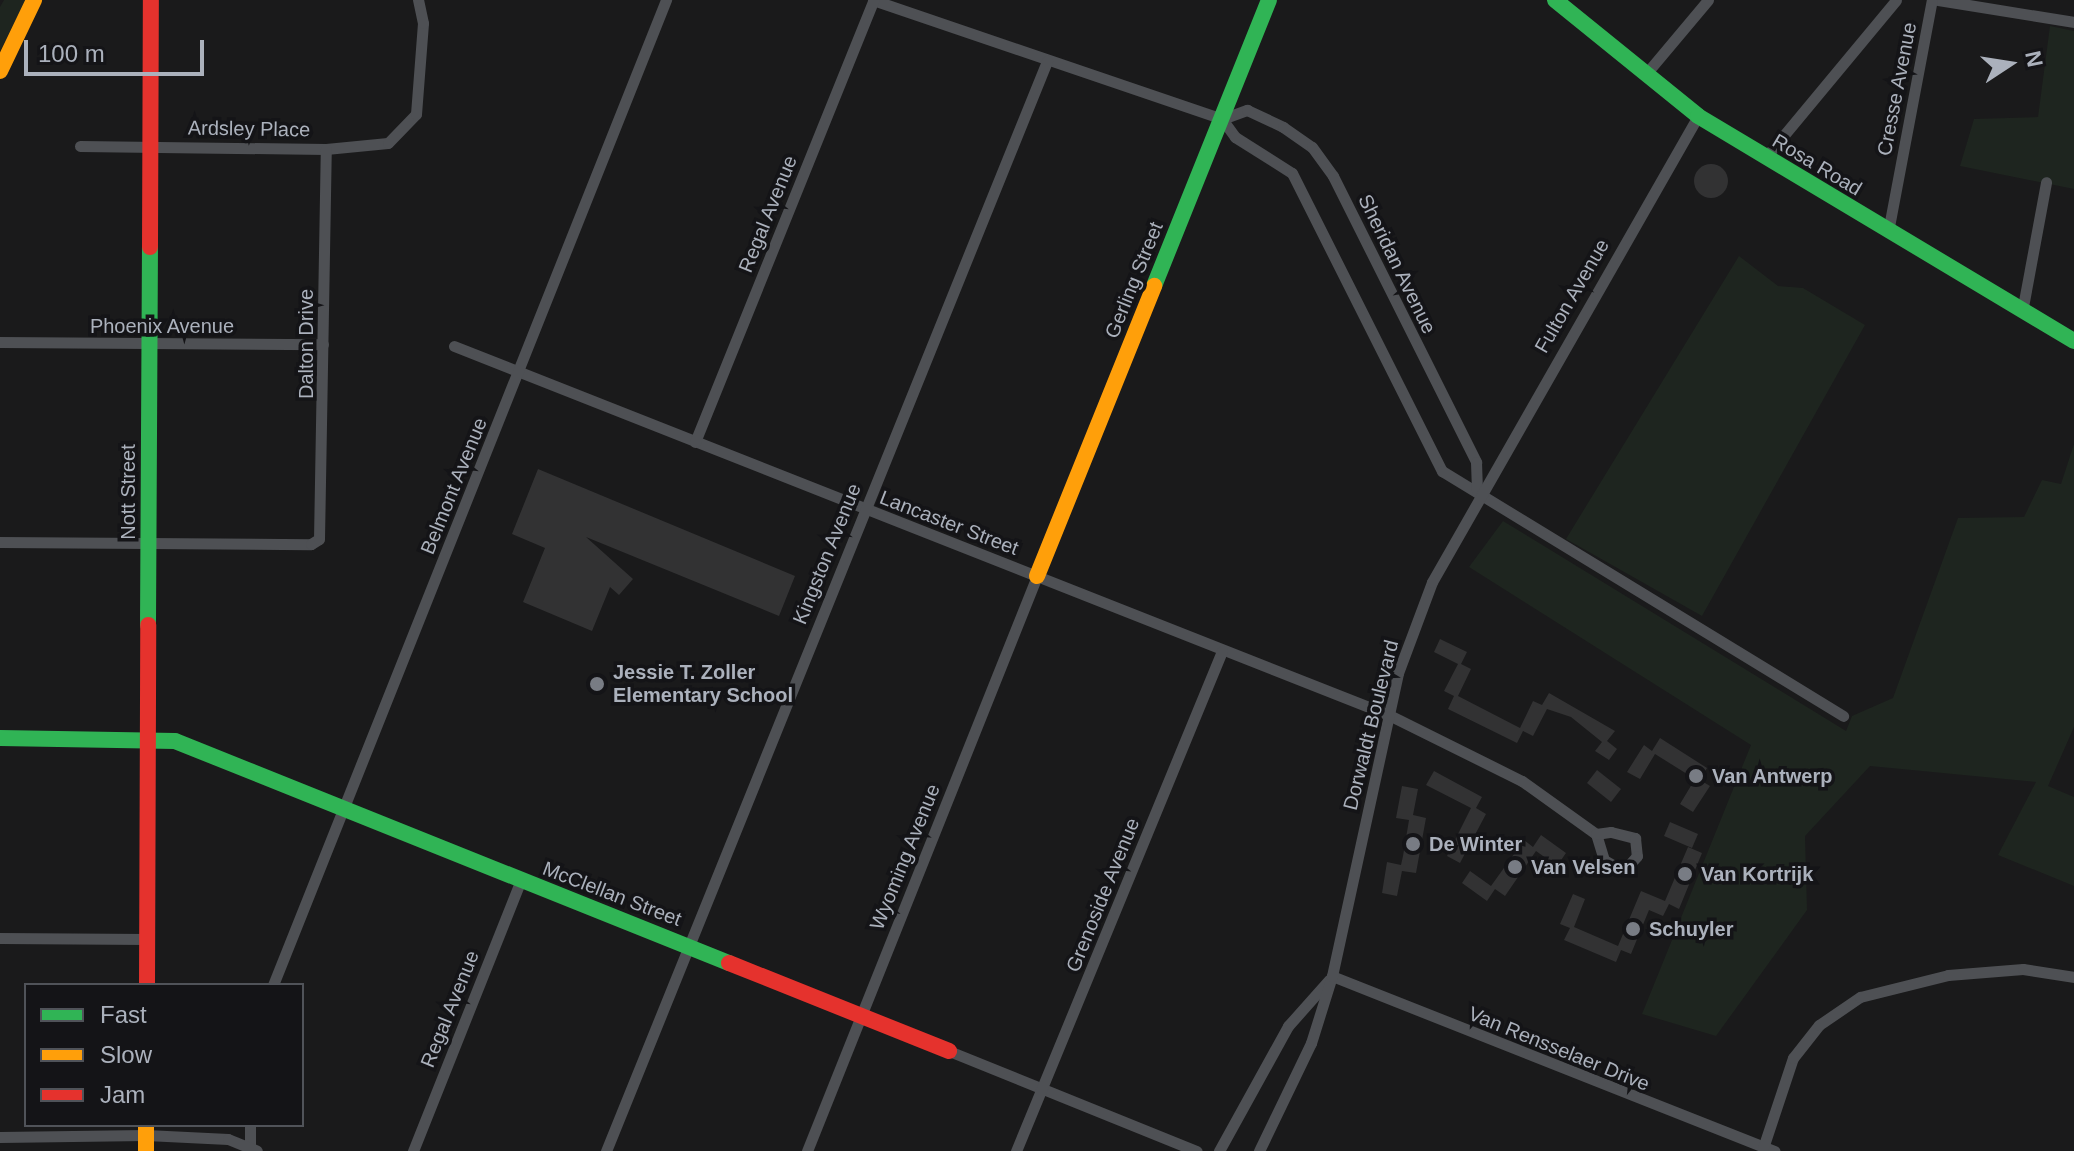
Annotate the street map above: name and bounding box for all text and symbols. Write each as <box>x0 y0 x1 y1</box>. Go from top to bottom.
street label: Cresse Avenue <box>1872 20 1922 158</box>
scale bar <box>28 24 208 74</box>
north arrow <box>1970 24 2050 104</box>
text: 100 m <box>38 40 105 67</box>
text: N <box>2020 49 2048 69</box>
street label: Ardsley Place <box>188 116 310 142</box>
street label: Rosa Road <box>1768 129 1866 201</box>
street label: Regal Avenue <box>733 151 803 277</box>
street label: Sheridan Avenue <box>1353 190 1441 338</box>
street label: Gerling Street <box>1100 218 1168 342</box>
street label: Fulton Avenue <box>1529 234 1615 358</box>
street label: Dalton Drive <box>294 289 318 399</box>
street label: Phoenix Avenue <box>89 314 235 338</box>
street label: Belmont Avenue <box>415 414 493 558</box>
street label: Nott Street <box>116 444 140 540</box>
street label: Kingston Avenue <box>788 480 866 628</box>
street label: Lancaster Street <box>876 486 1022 560</box>
street label: Dorwaldt Boulevard <box>1338 637 1404 813</box>
place label: Jessie T. Zoller Elementary School <box>613 660 793 707</box>
marker: Jessie T. Zoller Elementary School <box>588 675 606 693</box>
place label: Van Antwerp <box>1712 764 1833 788</box>
marker: Van Antwerp <box>1687 767 1705 785</box>
street label: Wyoming Avenue <box>865 780 945 934</box>
street label: Grenoside Avenue <box>1061 814 1145 976</box>
place label: De Winter <box>1429 832 1522 856</box>
marker: De Winter <box>1404 835 1422 853</box>
place label: Van Velsen <box>1531 855 1636 879</box>
street label: McClellan Street <box>539 857 685 931</box>
marker: Van Velsen <box>1506 858 1524 876</box>
place label: Van Kortrijk <box>1701 862 1813 886</box>
marker: Van Kortrijk <box>1676 865 1694 883</box>
place label: Schuyler <box>1649 917 1733 941</box>
marker: Schuyler <box>1624 920 1642 938</box>
street label: Regal Avenue <box>415 946 485 1072</box>
legend <box>24 983 304 1127</box>
text: Fast <box>100 1001 147 1028</box>
street label: Van Rensselaer Drive <box>1465 1002 1653 1096</box>
text: Slow <box>100 1041 152 1068</box>
text: Jam <box>100 1081 145 1108</box>

